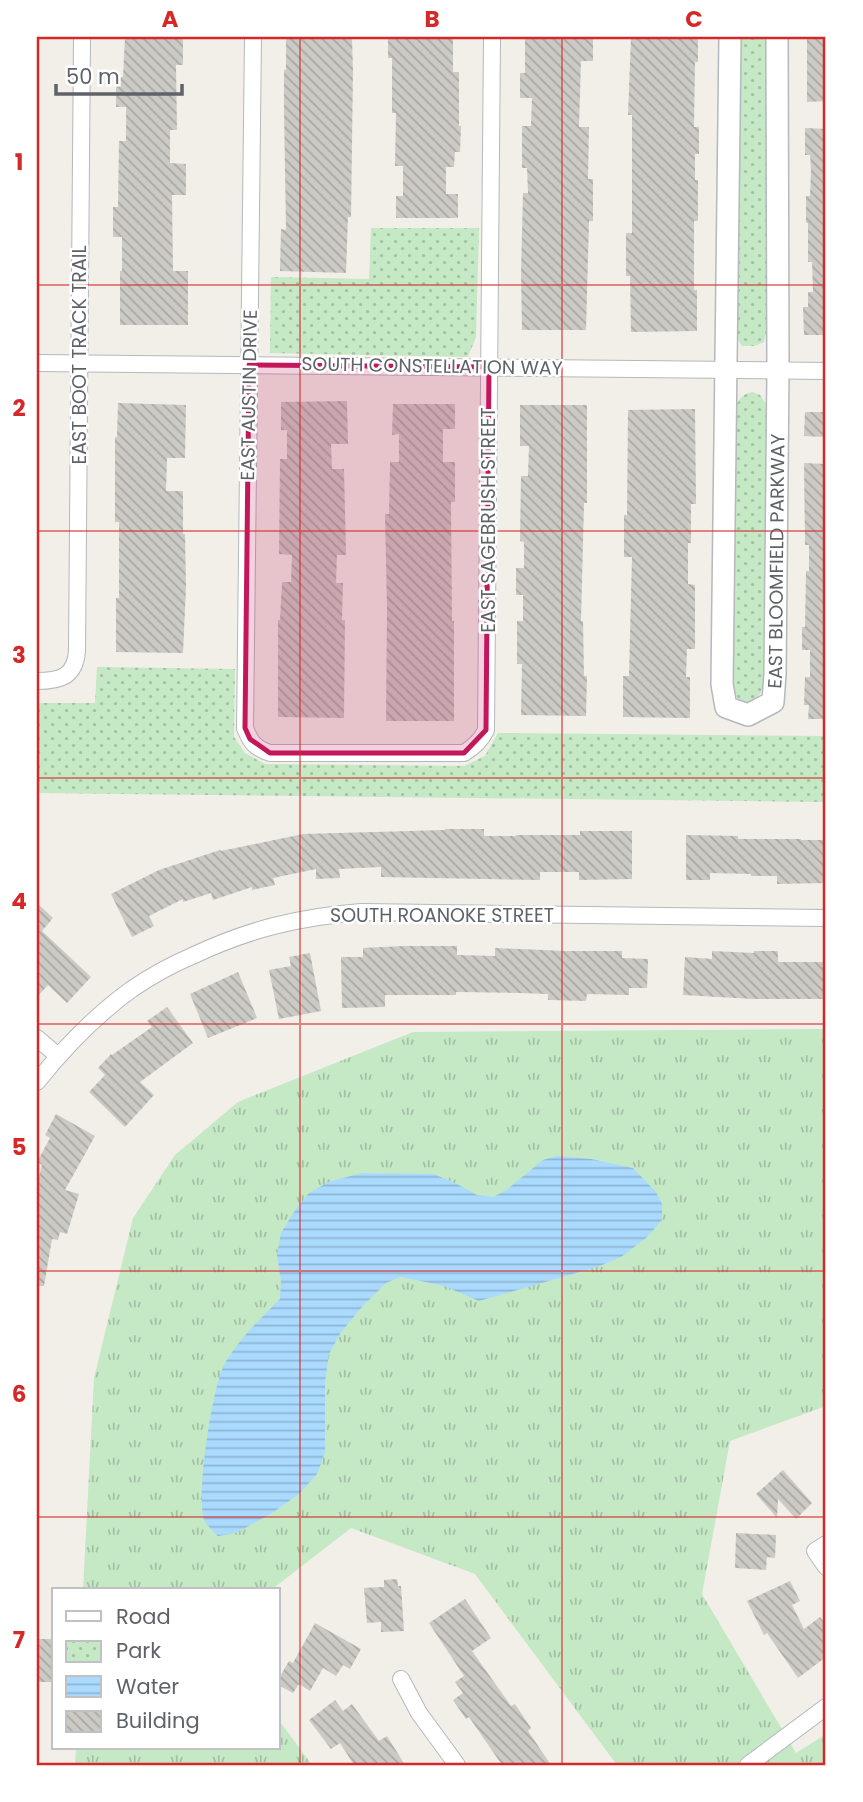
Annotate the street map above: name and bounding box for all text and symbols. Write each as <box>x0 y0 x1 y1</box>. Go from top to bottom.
text: A <box>162 3 179 35</box>
text: B <box>424 3 440 35</box>
text: C <box>685 3 703 35</box>
scale bar <box>56 52 182 96</box>
text: 50 m <box>66 62 120 91</box>
text: 1 <box>15 146 23 178</box>
street label: EAST BOOT TRACK TRAIL <box>66 245 93 465</box>
street label: EAST AUSTIN DRIVE <box>234 309 264 481</box>
street label: SOUTH CONSTELLATION WAY <box>301 350 563 382</box>
text: 2 <box>12 392 26 424</box>
street label: EAST SAGEBRUSH STREET <box>475 407 502 633</box>
street label: EAST BLOOMFIELD PARKWAY <box>760 433 791 690</box>
text: 3 <box>12 639 26 671</box>
text: 4 <box>11 885 27 917</box>
street label: SOUTH ROANOKE STREET <box>330 902 554 929</box>
text: 5 <box>12 1131 26 1163</box>
text: 6 <box>12 1378 26 1410</box>
legend <box>52 1588 280 1750</box>
text: Road <box>116 1602 171 1631</box>
text: 7 <box>13 1624 25 1656</box>
text: Park <box>116 1636 161 1665</box>
text: Water <box>116 1672 179 1701</box>
text: Building <box>116 1706 200 1735</box>

